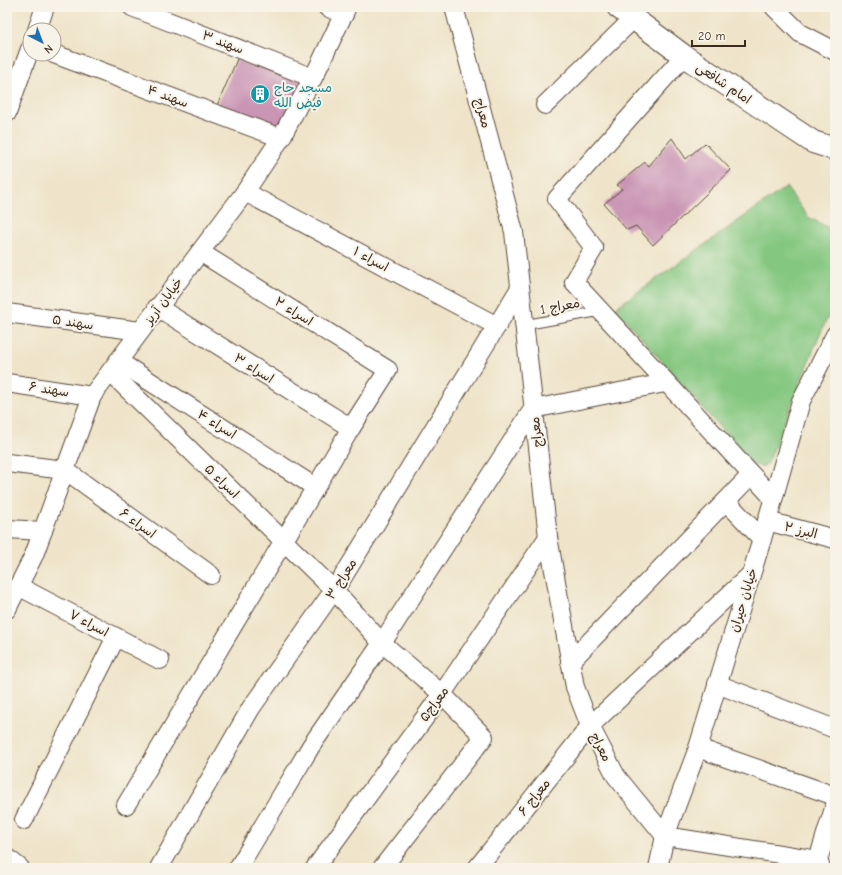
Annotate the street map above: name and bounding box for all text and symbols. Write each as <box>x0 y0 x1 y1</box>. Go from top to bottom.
north arrow <box>22 22 62 62</box>
scale bar <box>692 22 745 48</box>
street label: سهند ۳ <box>200 27 246 57</box>
text: 20 m <box>698 29 726 43</box>
text: N <box>41 42 55 56</box>
street label: امام شافعی <box>692 59 754 109</box>
place label: مسجد حاج فیض الله <box>274 80 332 111</box>
street label: سهند ۴ <box>146 82 190 110</box>
building icon: مسجد حاج فیض الله <box>249 83 271 105</box>
street label: معراج <box>470 96 494 130</box>
street label: اسراء ۱ <box>351 243 391 275</box>
street label: خیابان آریز <box>140 275 186 329</box>
street label: اسراء ۲ <box>272 294 316 328</box>
street label: معراج 1 <box>539 295 581 319</box>
street label: سهند ۵ <box>51 312 95 332</box>
street label: اسراء ۳ <box>231 350 277 386</box>
street label: سهند ۶ <box>28 378 70 400</box>
street label: اسراء ۴ <box>195 406 239 442</box>
street label: معراج <box>527 416 547 448</box>
street label: اسراء ۵ <box>202 461 242 501</box>
street label: اسراء ۶ <box>117 505 159 541</box>
street label: البرز ۲ <box>783 519 819 542</box>
street label: معراج ۳ <box>322 556 361 603</box>
street label: خیابان حیران <box>726 566 761 634</box>
street label: اسراء ۷ <box>67 606 111 640</box>
street label: معراج۵ <box>416 684 453 726</box>
street label: معراج <box>586 730 615 765</box>
street label: معراج ۶ <box>515 776 555 820</box>

